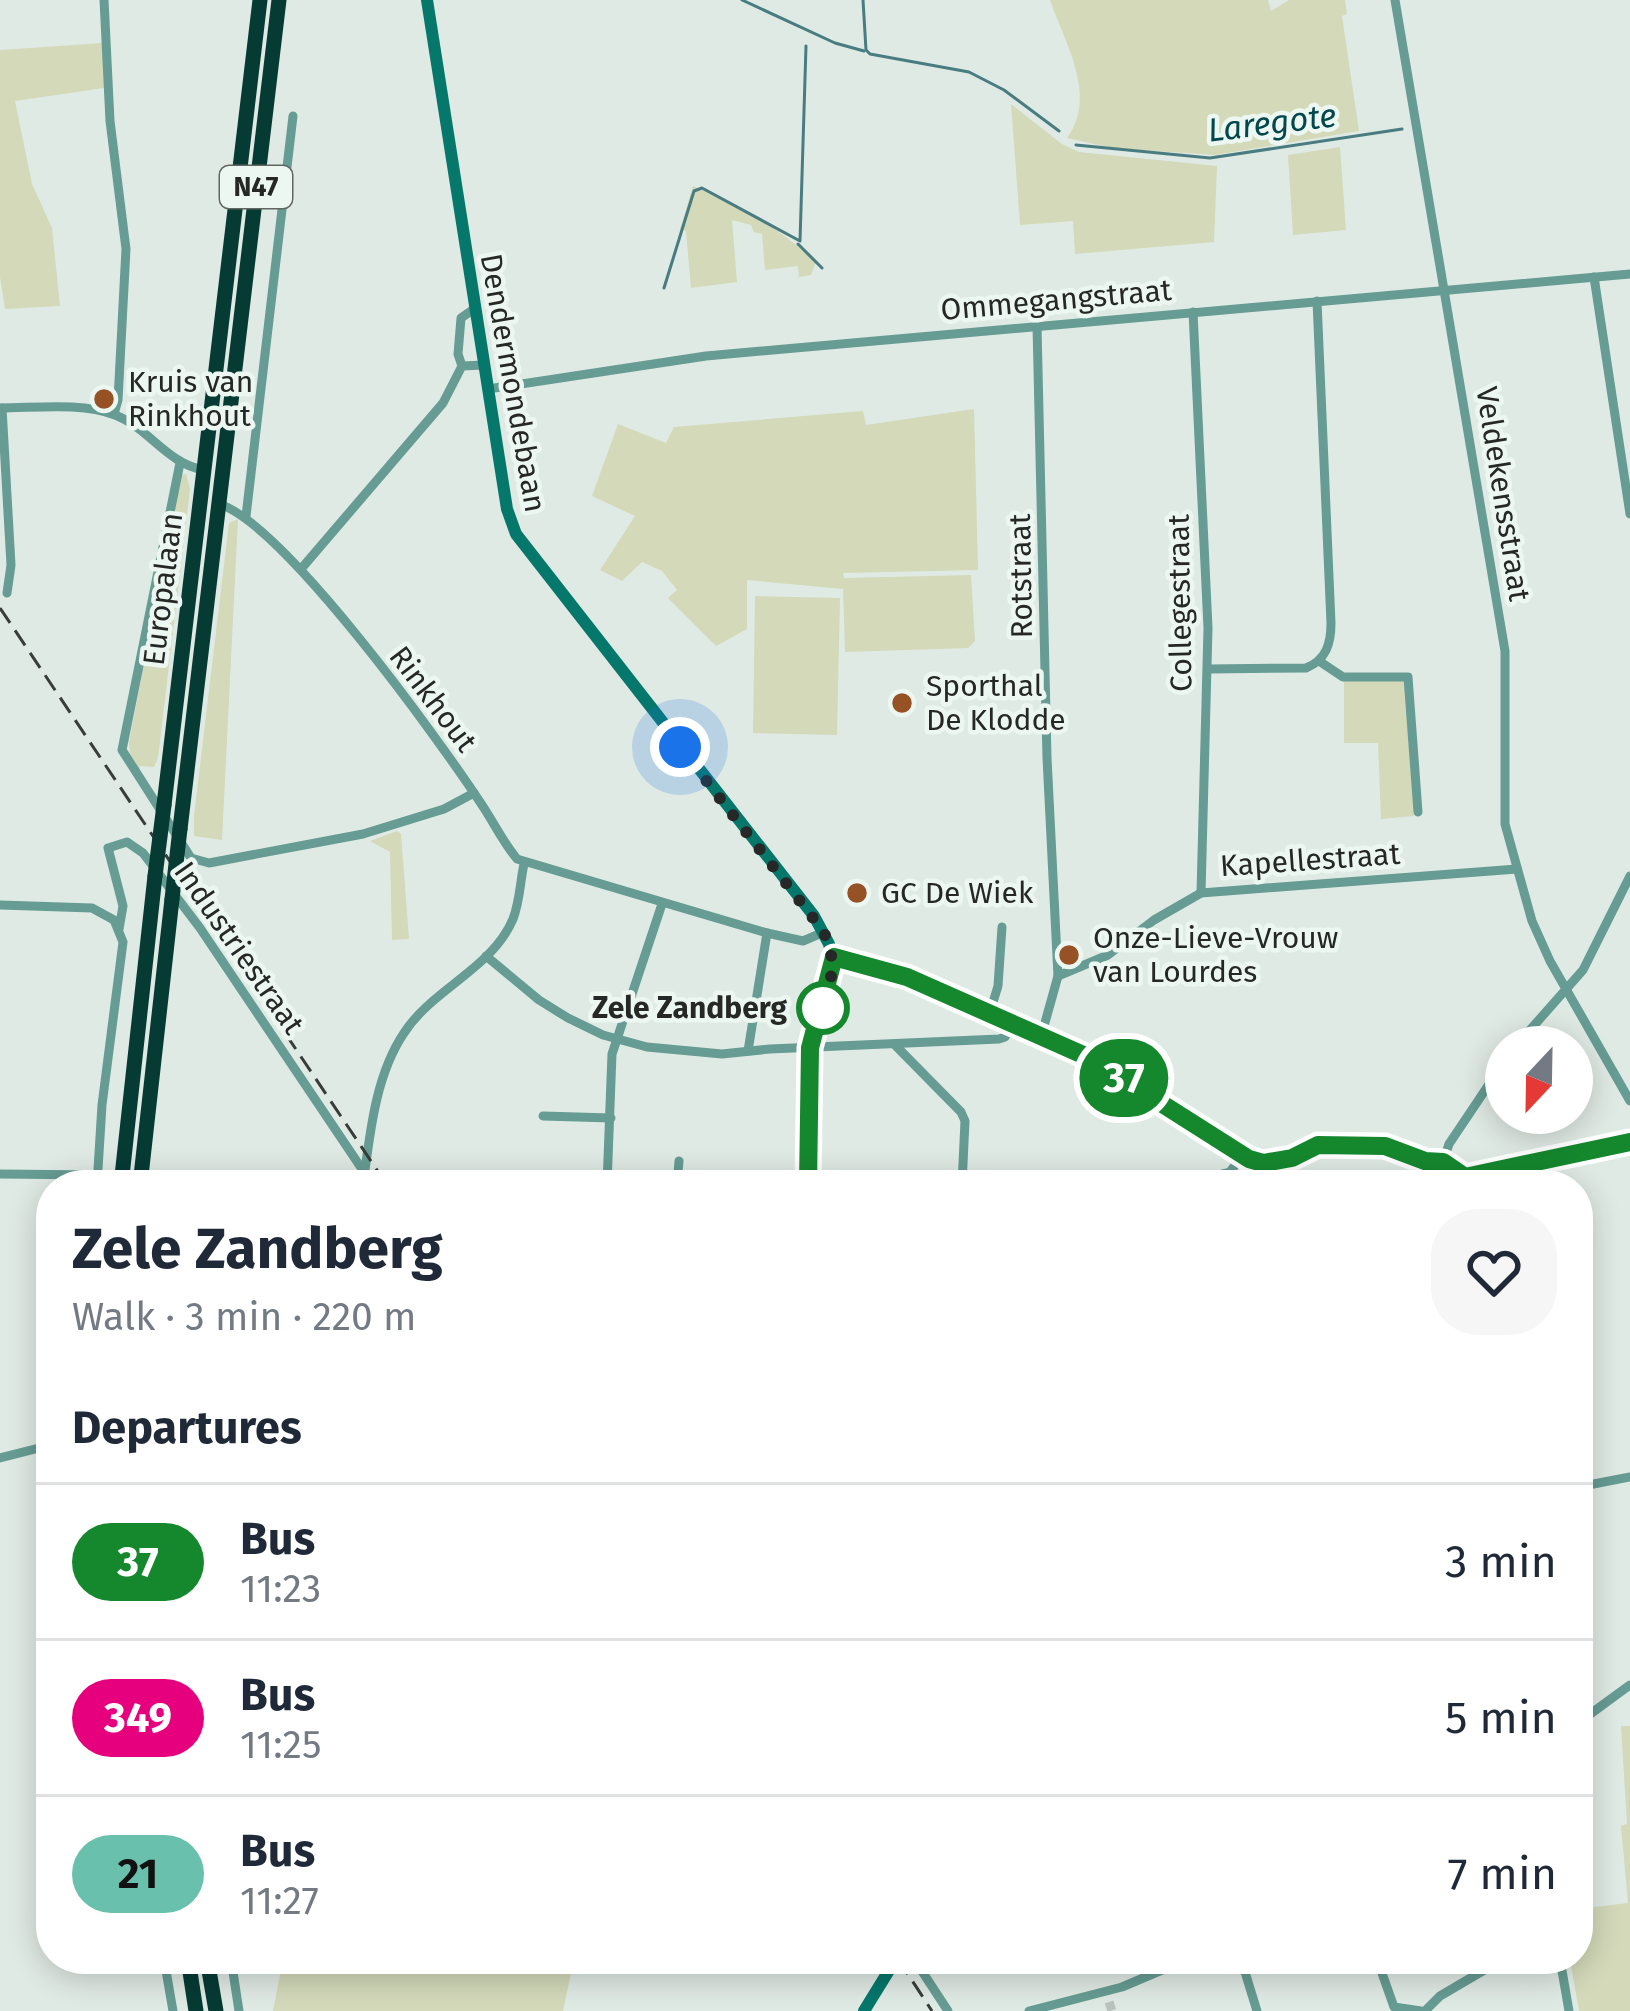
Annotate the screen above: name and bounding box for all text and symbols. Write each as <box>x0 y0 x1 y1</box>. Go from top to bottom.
water label: Laregote <box>1206 95 1338 151</box>
road number: N47 <box>220 166 292 208</box>
street label: Dendermondebaan <box>473 251 553 515</box>
street label: Ommegangstraat <box>939 272 1173 328</box>
place label: Kruis van Rinkhout <box>128 364 253 434</box>
street label: Veldekensstraat <box>1468 384 1538 604</box>
marker: Kruis van Rinkhout <box>91 386 117 412</box>
street label: Europalaan <box>136 511 190 667</box>
street label: Rotstraat <box>1002 513 1040 639</box>
street label: Collegestraat <box>1160 514 1200 692</box>
street label: Rinkhout <box>382 639 484 759</box>
place label: Sporthal De Klodde <box>926 668 1066 738</box>
marker: Sporthal De Klodde <box>889 690 915 716</box>
your location <box>650 717 710 777</box>
street label: Kapellestraat <box>1219 836 1401 884</box>
street label: Industriestraat <box>166 855 312 1041</box>
place label: GC De Wiek <box>881 875 1034 911</box>
marker: GC De Wiek <box>844 880 870 906</box>
place label: Onze-Lieve-Vrouw van Lourdes <box>1093 920 1338 990</box>
marker: Onze-Lieve-Vrouw van Lourdes <box>1056 942 1082 968</box>
marker: Zele Zandberg <box>798 983 848 1033</box>
place label: Zele Zandberg <box>592 990 787 1026</box>
north arrow <box>1485 1026 1593 1134</box>
map controls <box>1485 1026 1593 1134</box>
line badge: 37 <box>1070 1039 1178 1117</box>
text: 37 <box>1103 1053 1145 1103</box>
button: heart <box>1431 1209 1557 1335</box>
text: Zele Zandberg <box>72 1215 443 1283</box>
text: Walk · 3 min · 220 m <box>72 1294 417 1340</box>
text: Departures <box>72 1401 302 1455</box>
text: Bus <box>240 1512 315 1566</box>
text: 3 min <box>1445 1535 1557 1589</box>
text: 37 <box>117 1537 159 1587</box>
text: 11:23 <box>240 1566 321 1612</box>
text: Bus <box>240 1668 315 1722</box>
text: 5 min <box>1445 1691 1557 1745</box>
text: 349 <box>104 1693 172 1743</box>
text: 11:25 <box>240 1722 321 1768</box>
text: Bus <box>240 1824 315 1878</box>
text: 7 min <box>1447 1847 1557 1901</box>
text: 21 <box>118 1849 158 1899</box>
text: 11:27 <box>240 1878 319 1924</box>

